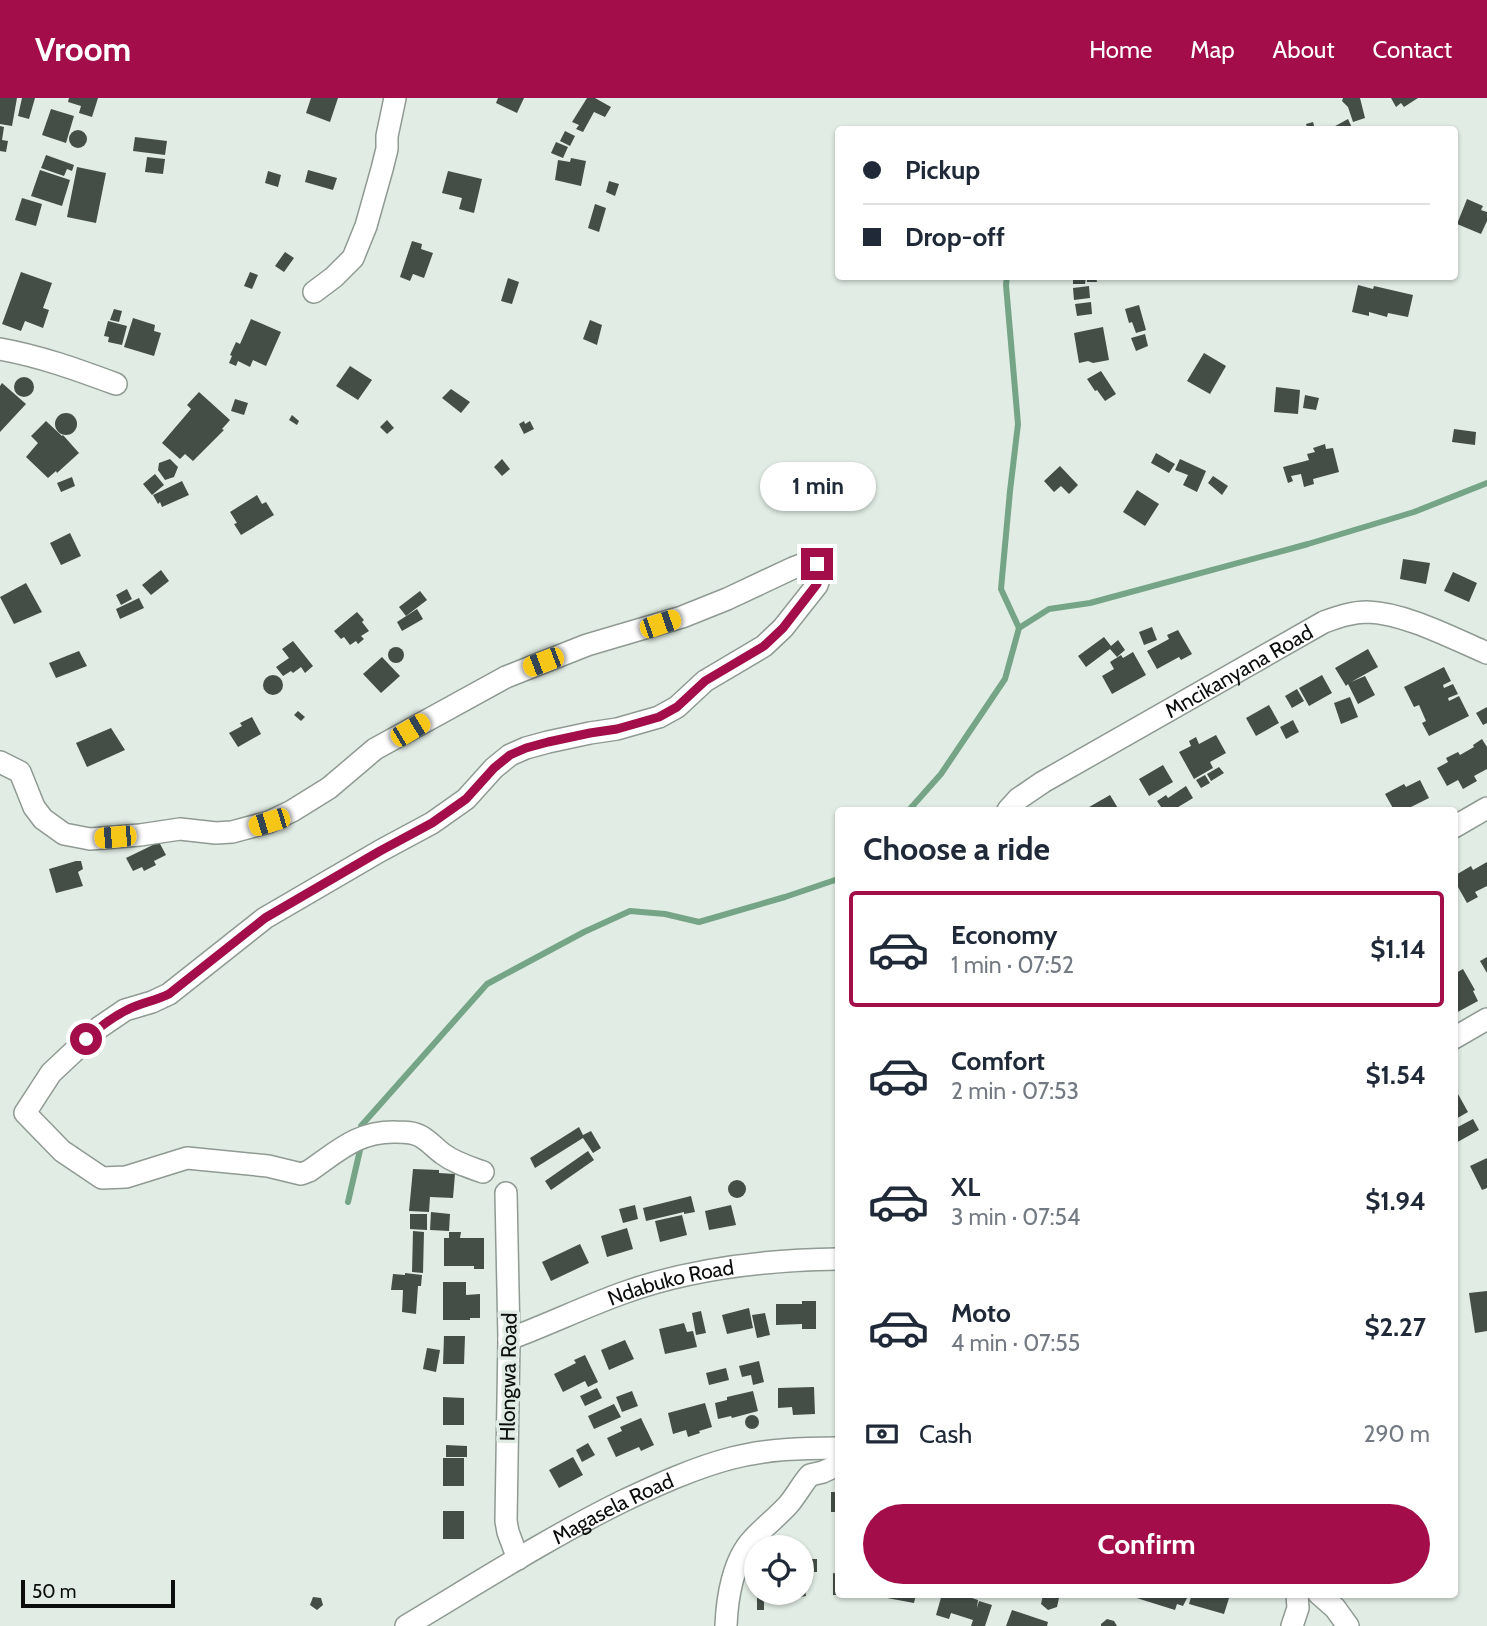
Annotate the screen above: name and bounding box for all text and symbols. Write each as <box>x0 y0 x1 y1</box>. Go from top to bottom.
text: Vroom <box>35 29 131 69</box>
text: Home <box>1089 35 1152 64</box>
text: Map <box>1190 35 1235 64</box>
text: About <box>1273 35 1335 64</box>
text: Contact <box>1373 35 1452 64</box>
text: Pickup <box>905 154 980 186</box>
text: Drop-off <box>905 221 1005 253</box>
callout: 1 min <box>759 462 875 512</box>
text: 1 min <box>792 472 844 500</box>
route end <box>801 548 833 580</box>
car <box>637 607 684 641</box>
street label: Mncikanyana Road <box>1160 619 1317 723</box>
car <box>520 645 567 679</box>
car <box>387 710 434 750</box>
car <box>246 806 293 838</box>
car <box>94 825 137 849</box>
text: Choose a ride <box>863 829 1050 868</box>
icon: car <box>867 918 930 981</box>
text: Economy <box>951 919 1057 951</box>
text: $1.14 <box>1370 933 1426 965</box>
text: 1 min · 07:52 <box>951 951 1074 979</box>
route start <box>70 1023 102 1055</box>
icon: car <box>867 1044 930 1107</box>
text: Comfort <box>951 1045 1045 1077</box>
text: $1.54 <box>1365 1059 1426 1091</box>
text: 2 min · 07:53 <box>951 1077 1079 1105</box>
icon: car <box>867 1170 930 1233</box>
text: XL <box>951 1171 980 1203</box>
text: $1.94 <box>1365 1185 1426 1217</box>
text: 3 min · 07:54 <box>951 1203 1080 1231</box>
street label: Ndabuko Road <box>604 1254 735 1310</box>
icon: car <box>867 1296 930 1359</box>
text: Moto <box>951 1297 1011 1329</box>
text: $2.27 <box>1364 1311 1426 1343</box>
street label: Hlongwa Road <box>494 1312 522 1442</box>
text: 4 min · 07:55 <box>951 1329 1080 1357</box>
icon: cash <box>863 1415 901 1453</box>
text: Cash <box>919 1418 972 1450</box>
text: 290 m <box>1363 1420 1430 1448</box>
street label: Magasela Road <box>547 1467 677 1549</box>
button: Confirm <box>863 1504 1430 1584</box>
map controls <box>744 1535 814 1605</box>
button: locate <box>744 1535 814 1605</box>
scale bar <box>21 1577 175 1609</box>
text: 50 m <box>32 1580 76 1603</box>

